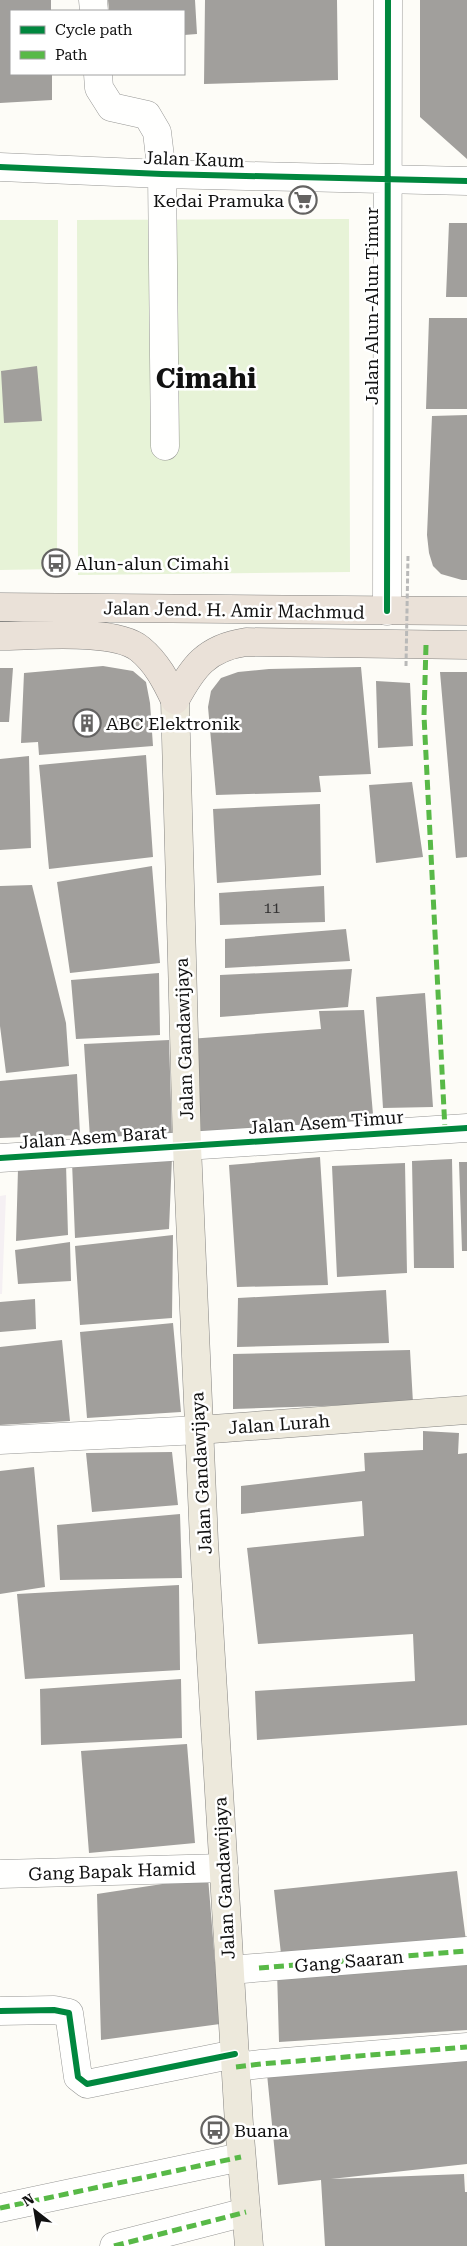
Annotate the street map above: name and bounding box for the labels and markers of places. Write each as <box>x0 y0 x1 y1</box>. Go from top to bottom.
supermarket icon: Kedai Pramuka <box>288 185 318 215</box>
place label: Kedai Pramuka <box>153 190 284 211</box>
bus stop icon: Alun-alun Cimahi <box>41 548 71 578</box>
place label: Alun-alun Cimahi <box>75 553 229 574</box>
building icon: ABC Elektronik <box>72 708 102 738</box>
place label: ABC Elektronik <box>106 713 240 734</box>
bus stop icon: Buana <box>200 2115 230 2145</box>
place label: Buana <box>234 2120 288 2141</box>

